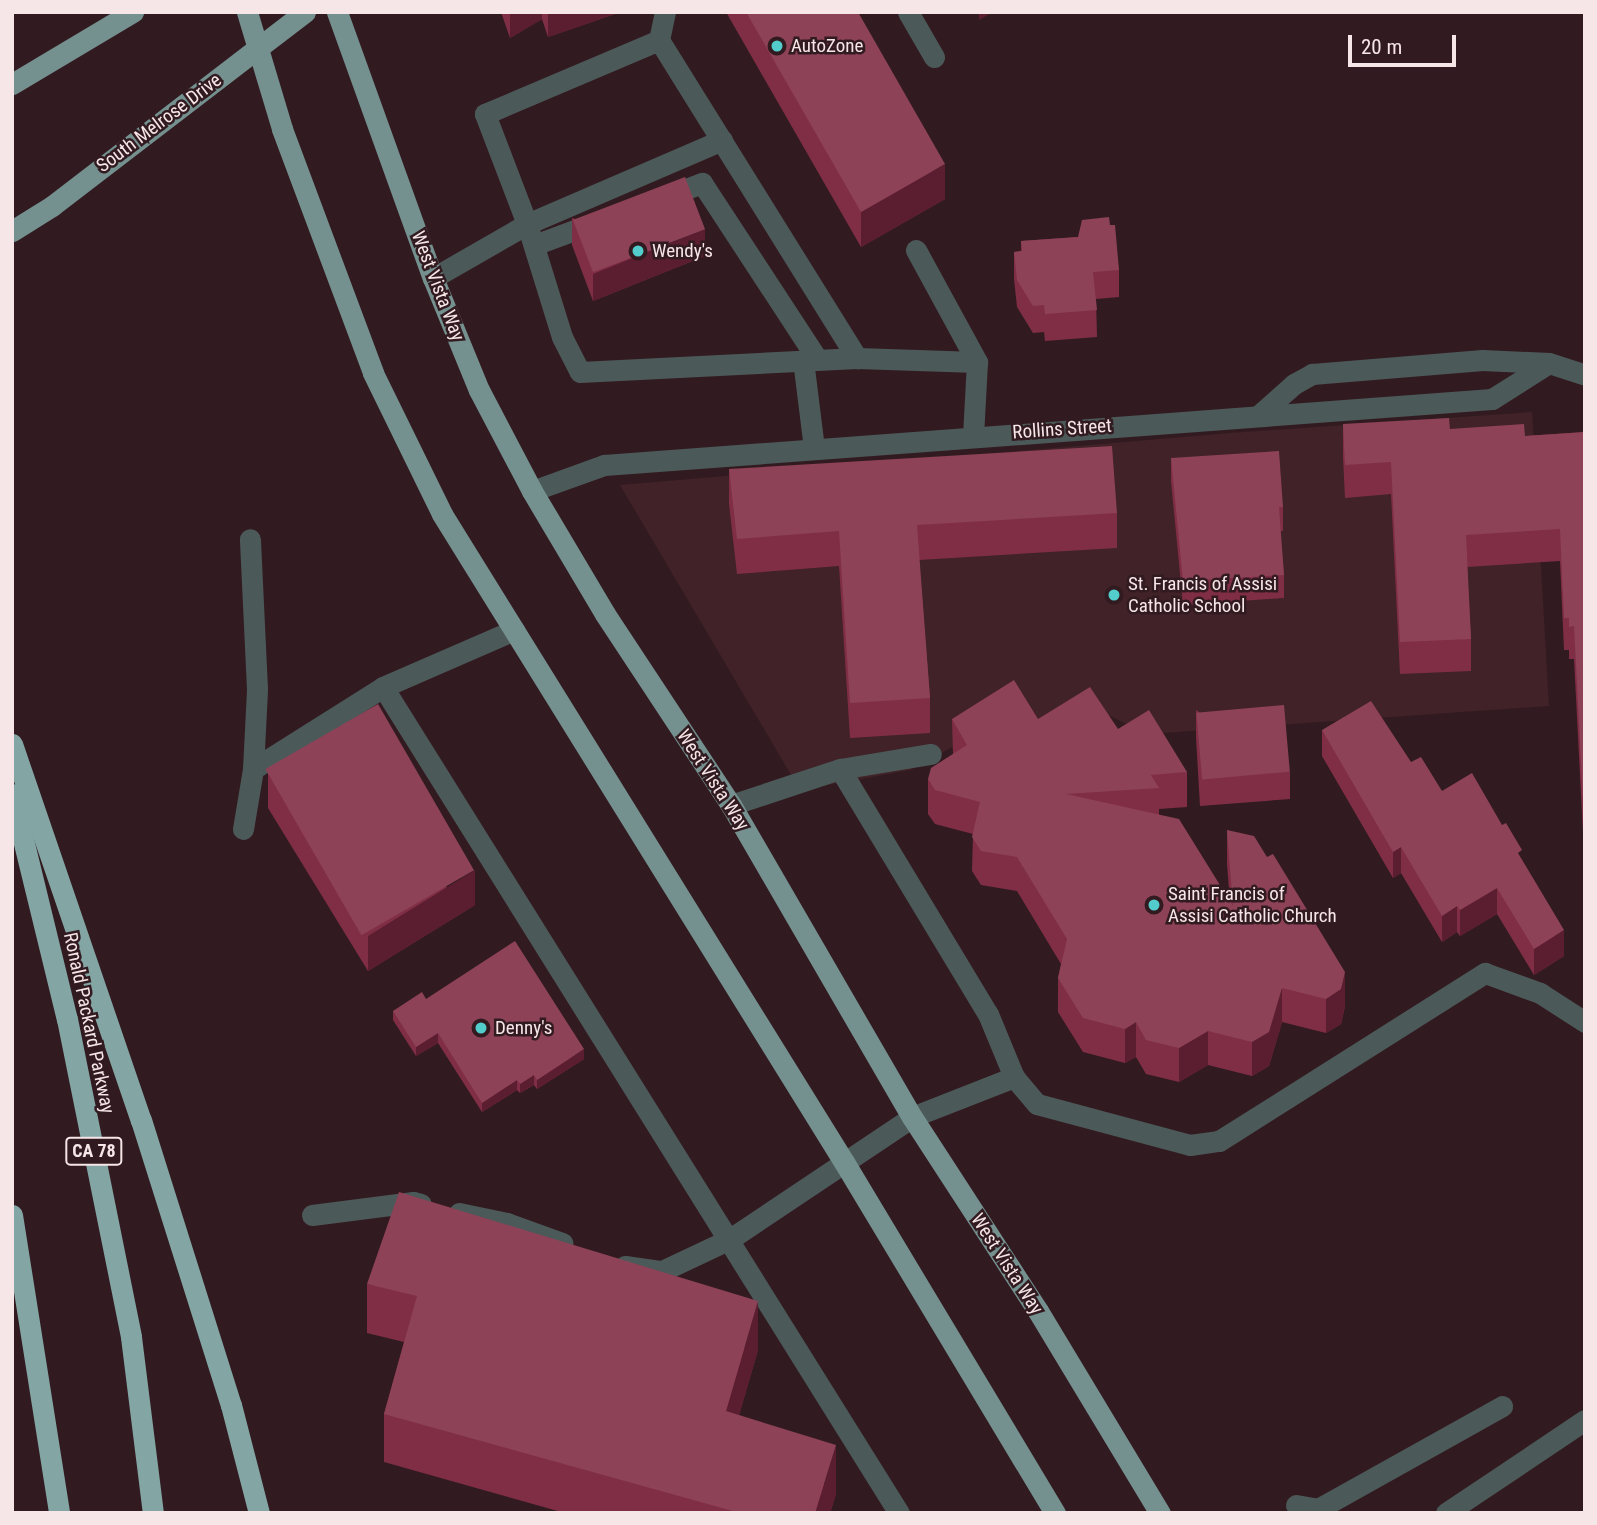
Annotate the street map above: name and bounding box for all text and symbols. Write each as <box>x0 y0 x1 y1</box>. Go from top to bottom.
scale bar <box>1352 21 1460 65</box>
place label: AutoZone <box>791 35 863 57</box>
text: 20 m <box>1361 35 1402 59</box>
marker: AutoZone <box>769 38 785 54</box>
street label: South Melrose Drive <box>92 69 226 177</box>
street label: West Vista Way <box>407 228 469 344</box>
place label: Wendy's <box>652 240 713 262</box>
marker: Wendy's <box>630 243 646 259</box>
street label: Rollins Street <box>1012 414 1112 444</box>
place label: St. Francis of Assisi Catholic School <box>1128 573 1277 617</box>
marker: St. Francis of Assisi Catholic School <box>1106 587 1122 603</box>
street label: West Vista Way <box>672 725 754 835</box>
place label: Saint Francis of Assisi Catholic Church <box>1168 883 1337 927</box>
marker: Saint Francis of Assisi Catholic Church <box>1146 897 1162 913</box>
street label: Ronald Packard Parkway <box>59 930 119 1116</box>
place label: Denny's <box>495 1017 552 1039</box>
marker: Denny's <box>473 1020 489 1036</box>
road number: CA 78 <box>64 1136 124 1166</box>
street label: West Vista Way <box>966 1209 1048 1319</box>

